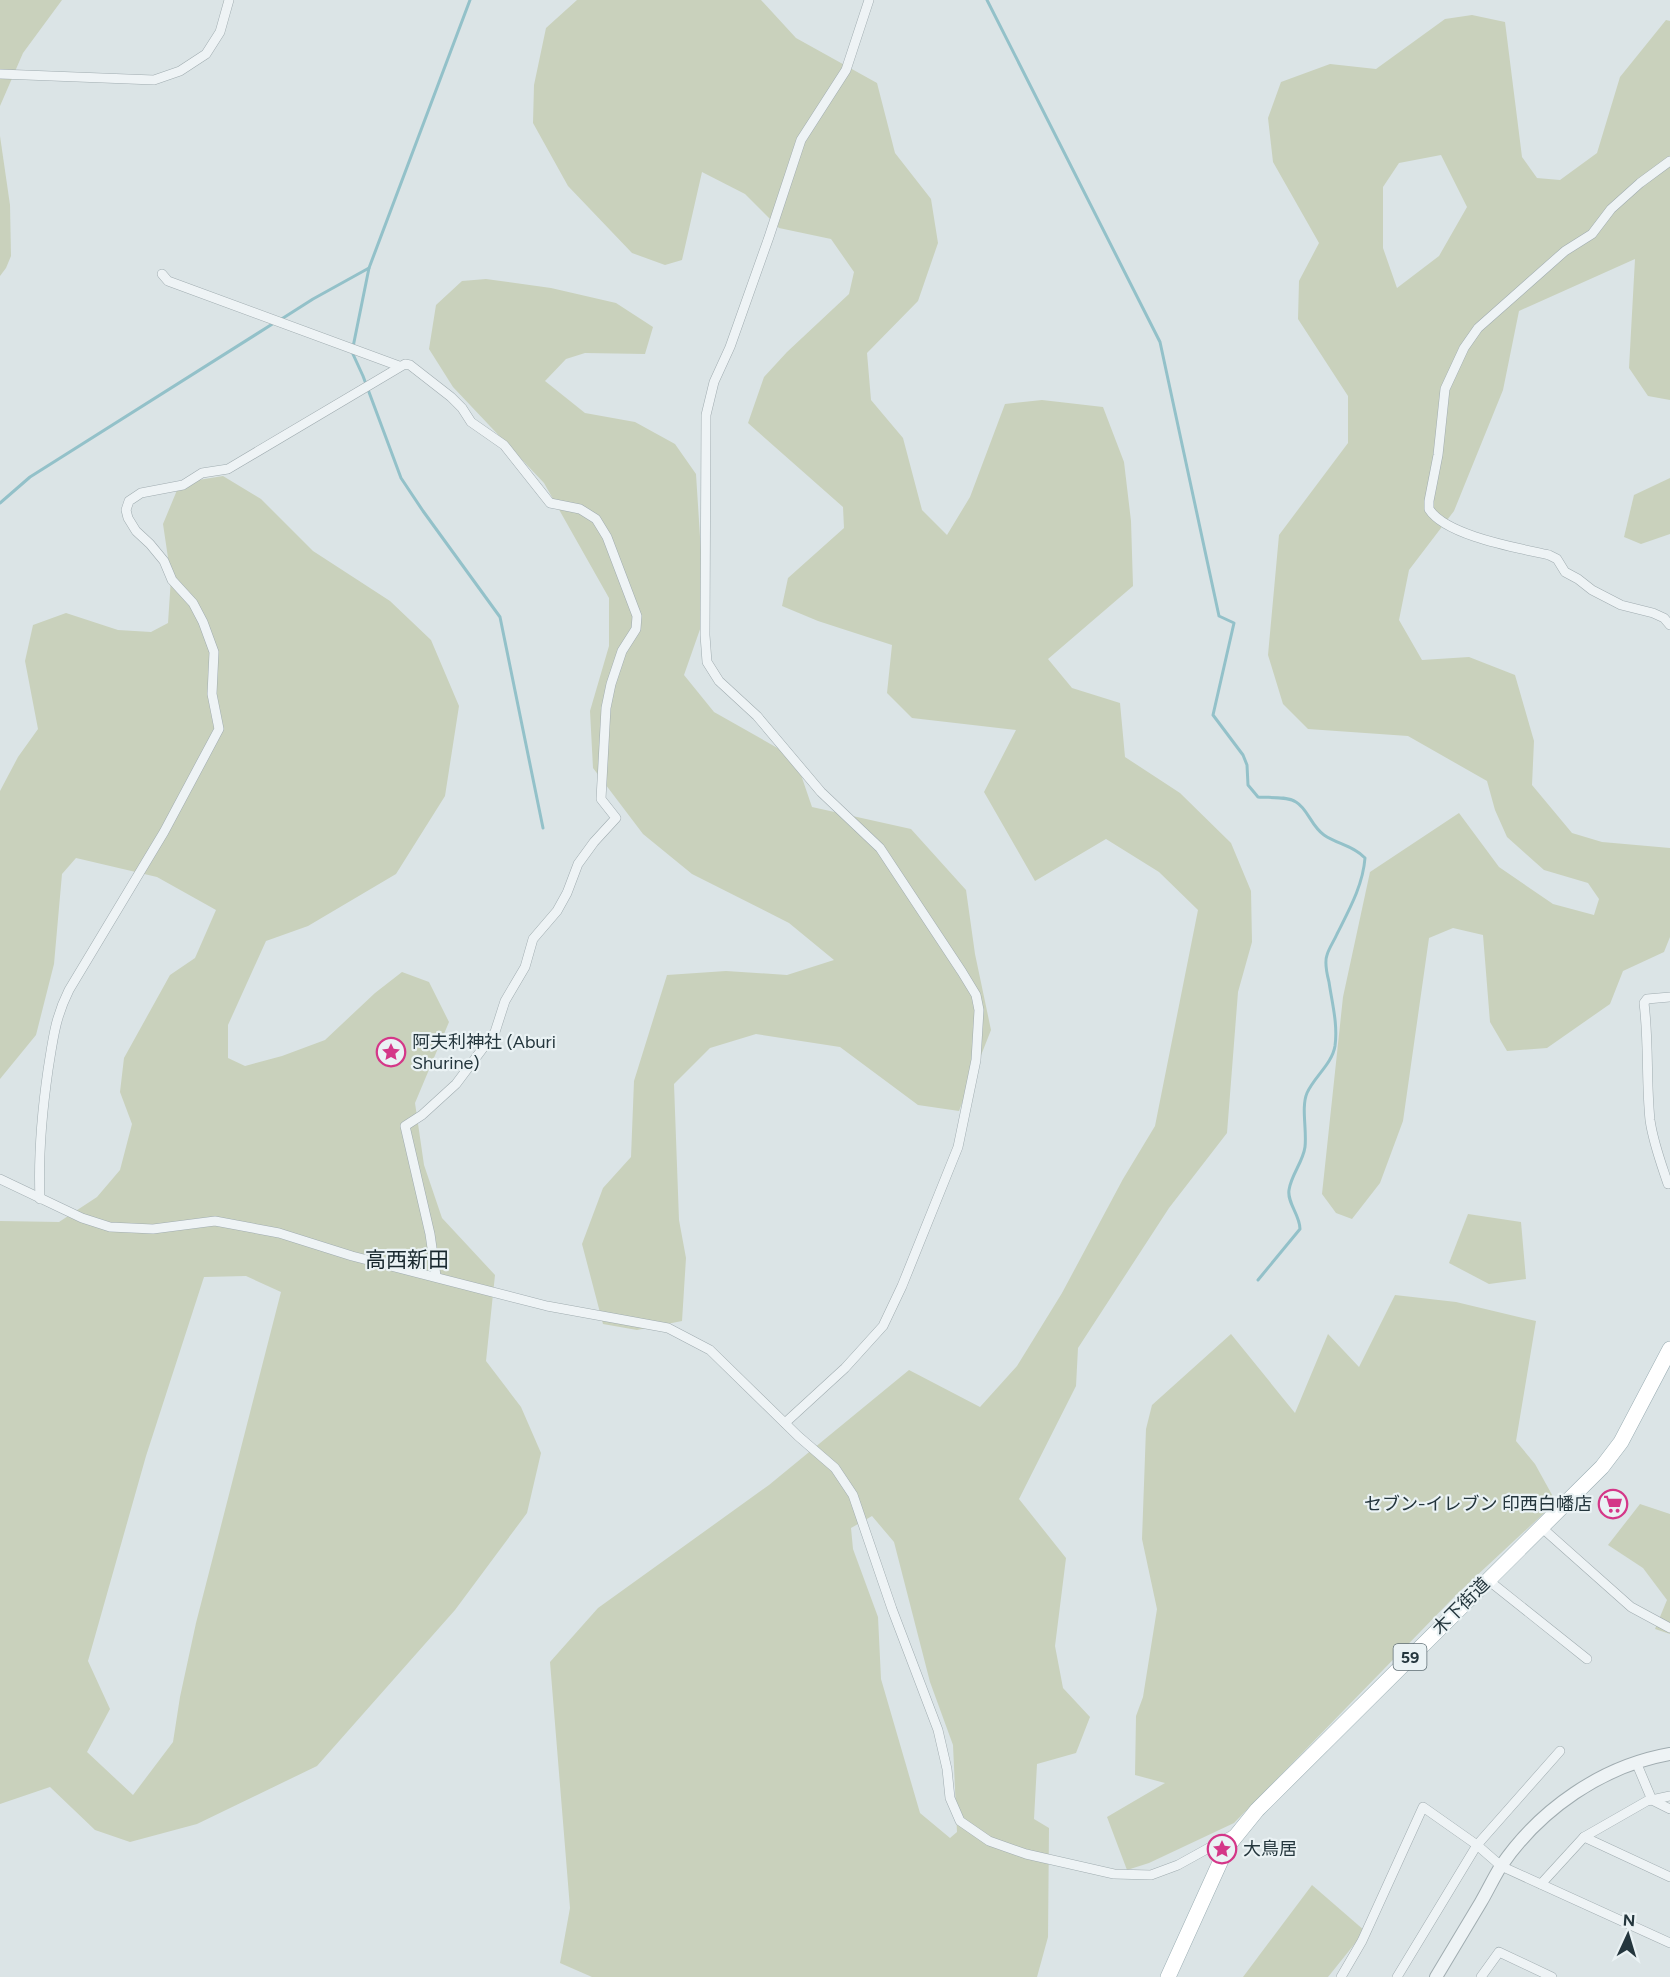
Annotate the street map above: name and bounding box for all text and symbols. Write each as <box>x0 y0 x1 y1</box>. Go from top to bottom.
place label: 阿夫利神社 (Aburi Shurine) <box>412 1031 556 1074</box>
place icon: 阿夫利神社 (Aburi Shurine) <box>375 1036 407 1068</box>
district label: 高西新田 <box>365 1247 449 1272</box>
supermarket icon: セブン-イレブン 印西白幡店 <box>1597 1488 1629 1520</box>
place label: セブン-イレブン 印西白幡店 <box>1364 1493 1592 1515</box>
street label: 木下街道 <box>1428 1573 1494 1639</box>
road number: 59 <box>1394 1644 1426 1670</box>
place icon: 大鳥居 <box>1206 1833 1238 1865</box>
place label: 大鳥居 <box>1243 1838 1297 1860</box>
north arrow <box>1598 1905 1658 1965</box>
text: N <box>1622 1911 1636 1930</box>

